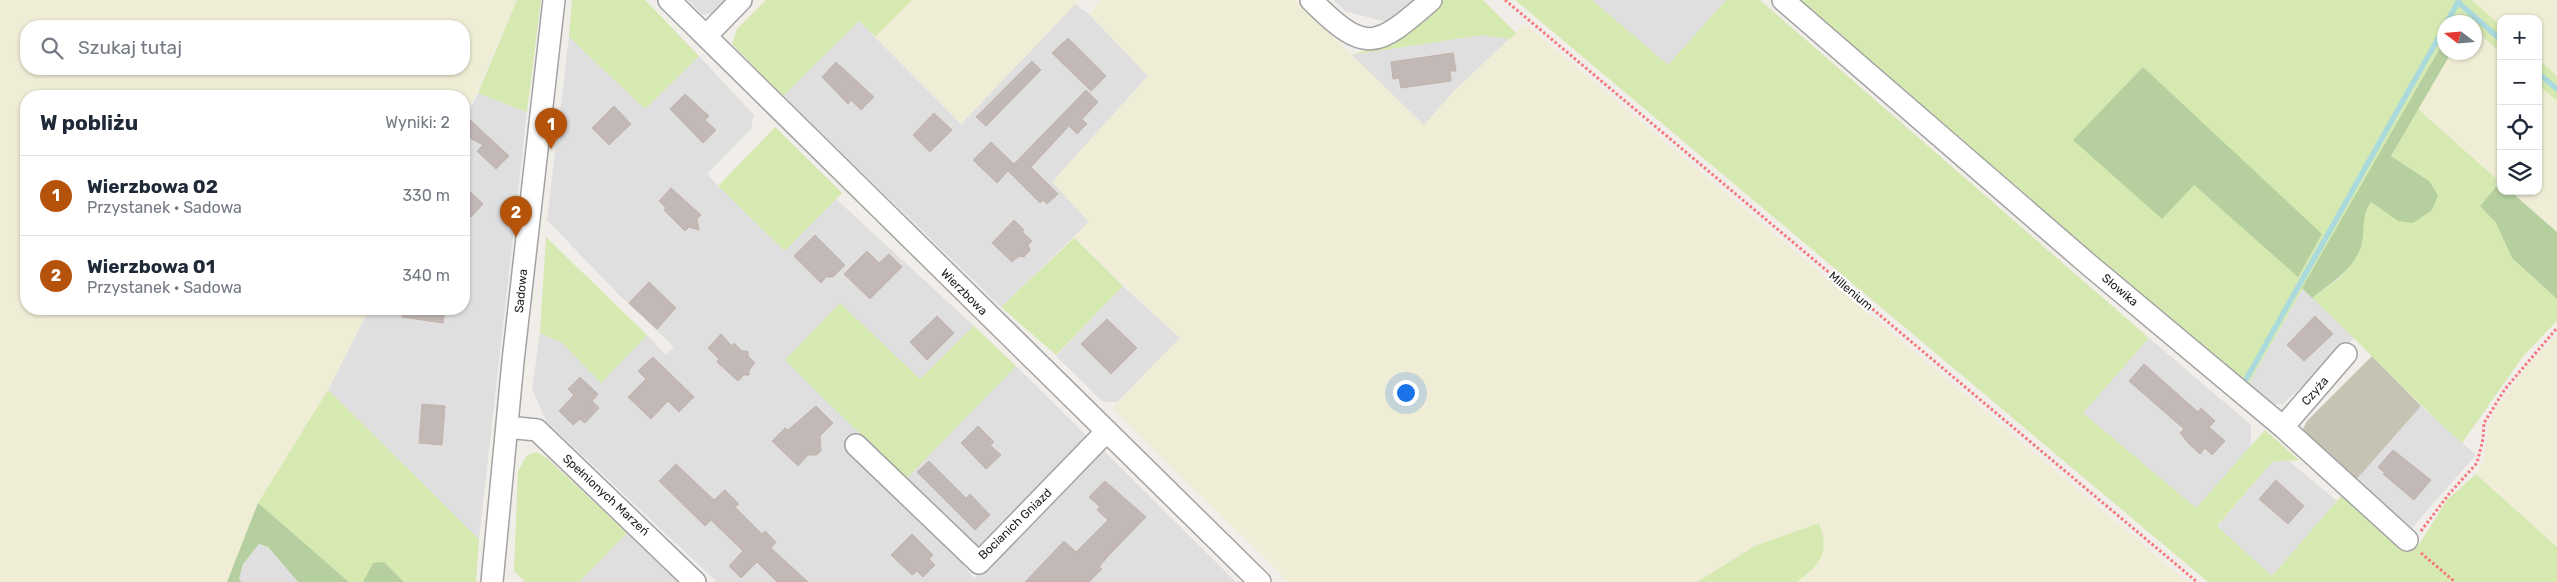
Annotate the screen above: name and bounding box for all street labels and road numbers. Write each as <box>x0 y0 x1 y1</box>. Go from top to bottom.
street label: Wierzbowa <box>938 266 990 318</box>
street label: Sadowa <box>512 268 530 314</box>
street label: Millenium <box>1826 269 1876 313</box>
street label: Słowika <box>2099 271 2141 309</box>
street label: Czyża <box>2299 374 2331 408</box>
street label: Spełnionych Marzeń <box>560 451 652 539</box>
street label: Bocianich Gniazd <box>976 486 1054 562</box>

